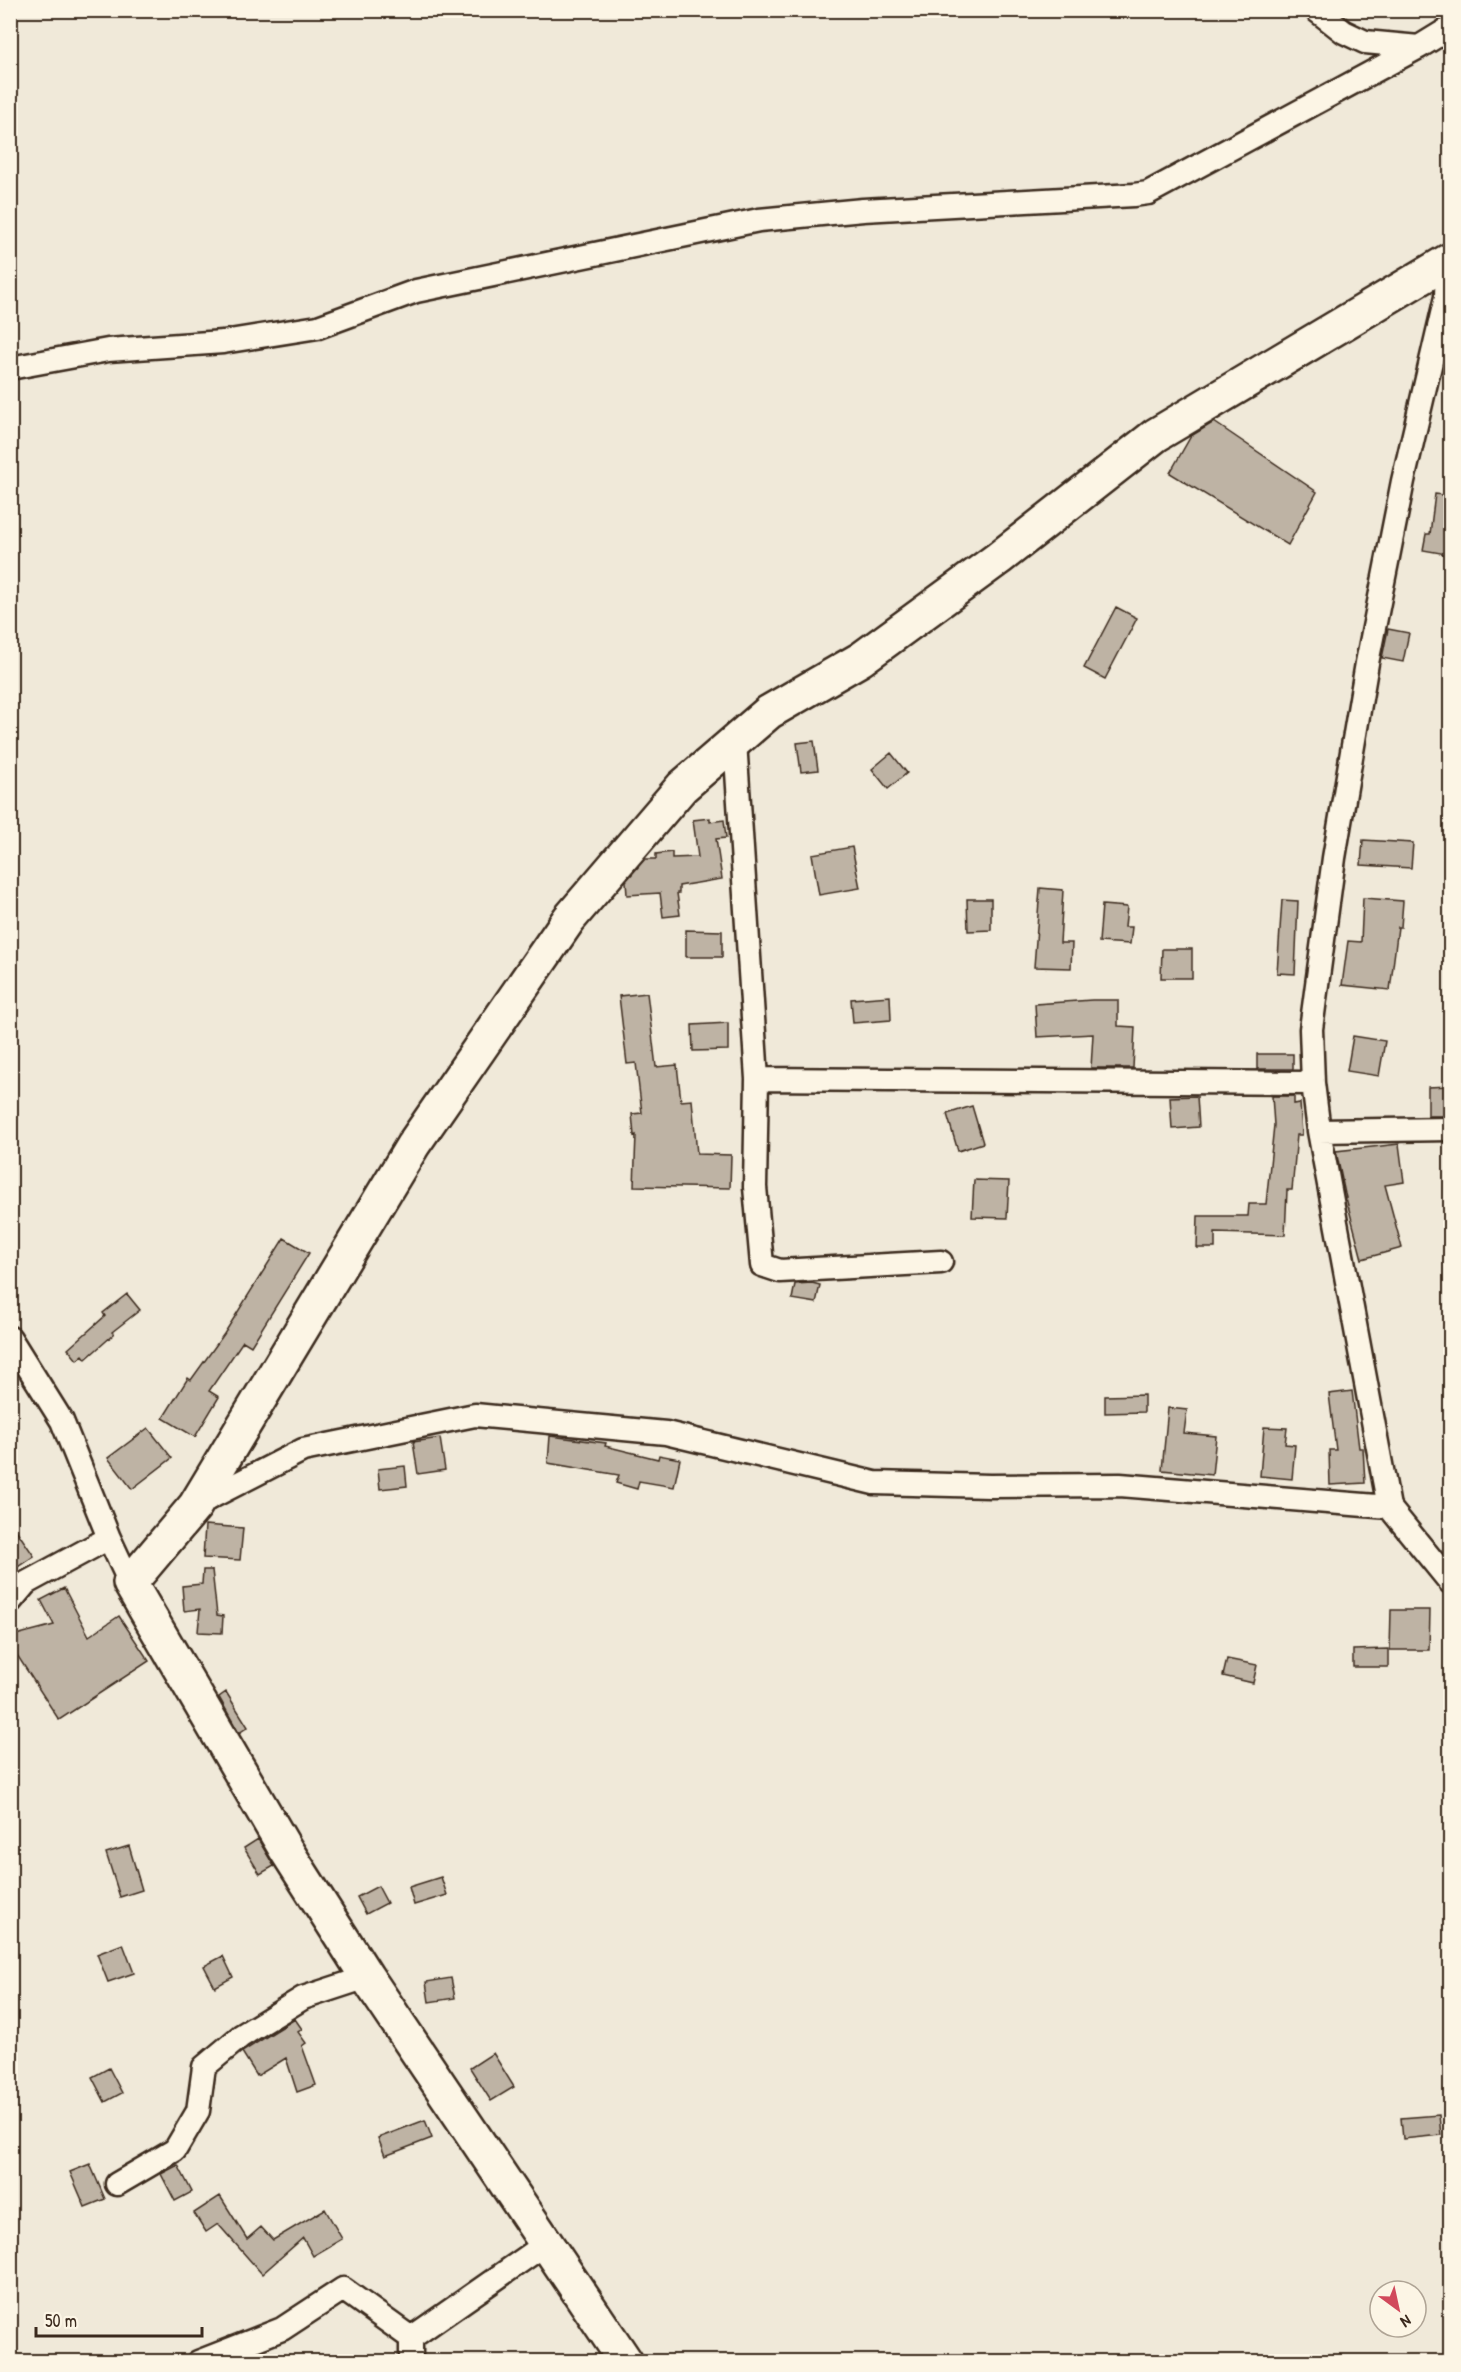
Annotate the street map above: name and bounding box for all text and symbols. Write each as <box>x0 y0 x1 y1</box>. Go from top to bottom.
north arrow <box>1368 2279 1428 2339</box>
scale bar <box>36 2300 202 2338</box>
text: 50 m <box>45 2308 77 2333</box>
text: N <box>1396 2310 1416 2333</box>

